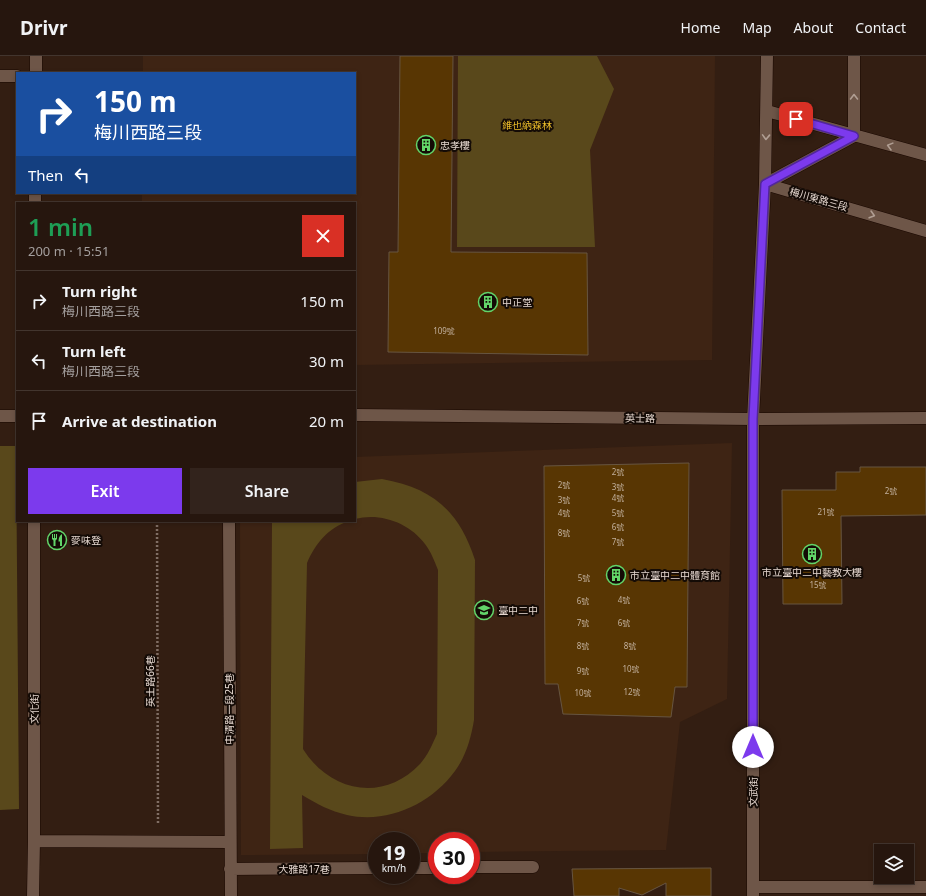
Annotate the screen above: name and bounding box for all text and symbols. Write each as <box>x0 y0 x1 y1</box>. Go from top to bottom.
text: Drivr <box>20 15 67 41</box>
text: Home <box>681 18 720 37</box>
text: Map <box>742 18 772 37</box>
text: About <box>794 18 833 37</box>
text: Contact <box>855 18 906 37</box>
text: 150 m <box>94 82 177 120</box>
icon: right <box>28 88 80 140</box>
one-way arrow <box>850 94 858 100</box>
pin <box>779 102 813 136</box>
icon: arrive <box>785 108 807 130</box>
park label: 維也納森林 <box>502 118 552 132</box>
text: 梅川西路三段 <box>94 120 202 144</box>
building icon: 忠孝樓 <box>415 134 437 156</box>
one-way arrow <box>762 134 771 140</box>
place label: 忠孝樓 <box>440 138 470 152</box>
one-way arrow <box>887 142 894 151</box>
icon: left <box>71 164 93 186</box>
text: Then <box>28 165 63 185</box>
street label: 梅川東路三段 <box>788 184 850 214</box>
text: 1 min <box>28 210 93 243</box>
one-way arrow <box>868 210 875 219</box>
button: close <box>302 215 344 257</box>
text: 200 m · 15:51 <box>28 242 109 260</box>
text: Turn right <box>62 281 137 301</box>
icon: right <box>28 290 50 312</box>
text: 150 m <box>300 291 344 311</box>
building icon: 中正堂 <box>477 291 499 313</box>
place label: 中正堂 <box>502 295 532 309</box>
text: 梅川西路三段 <box>62 302 140 320</box>
house number: 109號 <box>433 325 455 336</box>
text: Turn left <box>62 341 126 361</box>
icon: left <box>28 350 50 372</box>
text: 30 m <box>309 351 344 371</box>
text: 梅川西路三段 <box>62 362 140 380</box>
icon: arrive <box>28 410 50 432</box>
text: Arrive at destination <box>62 411 217 431</box>
text: 20 m <box>309 411 344 431</box>
street label: 英士路 <box>625 411 655 425</box>
house number: 2號 <box>612 466 624 477</box>
button: Exit <box>28 468 182 514</box>
button: Share <box>190 468 344 514</box>
house number: 2號 <box>558 479 570 490</box>
house number: 3號 <box>612 481 624 492</box>
house number: 2號 <box>885 485 897 496</box>
house number: 4號 <box>612 492 624 503</box>
house number: 3號 <box>558 494 570 505</box>
house number: 21號 <box>817 506 835 517</box>
house number: 4號 <box>558 507 570 518</box>
house number: 5號 <box>612 507 624 518</box>
house number: 6號 <box>612 521 624 532</box>
house number: 8號 <box>558 527 570 538</box>
restaurant icon: 麥味登 <box>46 529 68 551</box>
place label: 麥味登 <box>71 533 101 547</box>
house number: 7號 <box>612 536 624 547</box>
building icon: 市立臺中二中藝教大樓 <box>801 543 823 565</box>
building icon: 市立臺中二中體育館 <box>605 564 627 586</box>
place label: 市立臺中二中藝教大樓 <box>762 565 862 579</box>
place label: 市立臺中二中體育館 <box>630 568 720 582</box>
house number: 5號 <box>578 572 590 583</box>
house number: 15號 <box>809 579 827 590</box>
house number: 4號 <box>618 594 630 605</box>
house number: 6號 <box>577 595 589 606</box>
school or university icon: 臺中二中 <box>473 599 495 621</box>
place label: 臺中二中 <box>498 603 538 617</box>
house number: 7號 <box>577 617 589 628</box>
house number: 6號 <box>618 617 630 628</box>
house number: 8號 <box>577 640 589 651</box>
house number: 8號 <box>624 640 636 651</box>
street label: 英士路66巷 <box>143 655 157 707</box>
house number: 10號 <box>622 663 640 674</box>
house number: 9號 <box>577 665 589 676</box>
street label: 中清路一段25巷 <box>222 673 236 745</box>
house number: 12號 <box>623 686 641 697</box>
house number: 10號 <box>574 687 592 698</box>
street label: 文化街 <box>27 694 41 724</box>
position arrow <box>732 726 774 768</box>
street label: 文武街 <box>746 777 760 807</box>
speed limit sign: 30 <box>428 832 480 884</box>
text: 19 <box>383 839 405 866</box>
map controls <box>874 844 914 884</box>
button: layers <box>874 844 914 884</box>
text: km/h <box>382 861 406 875</box>
street label: 大雅路17巷 <box>278 862 330 876</box>

